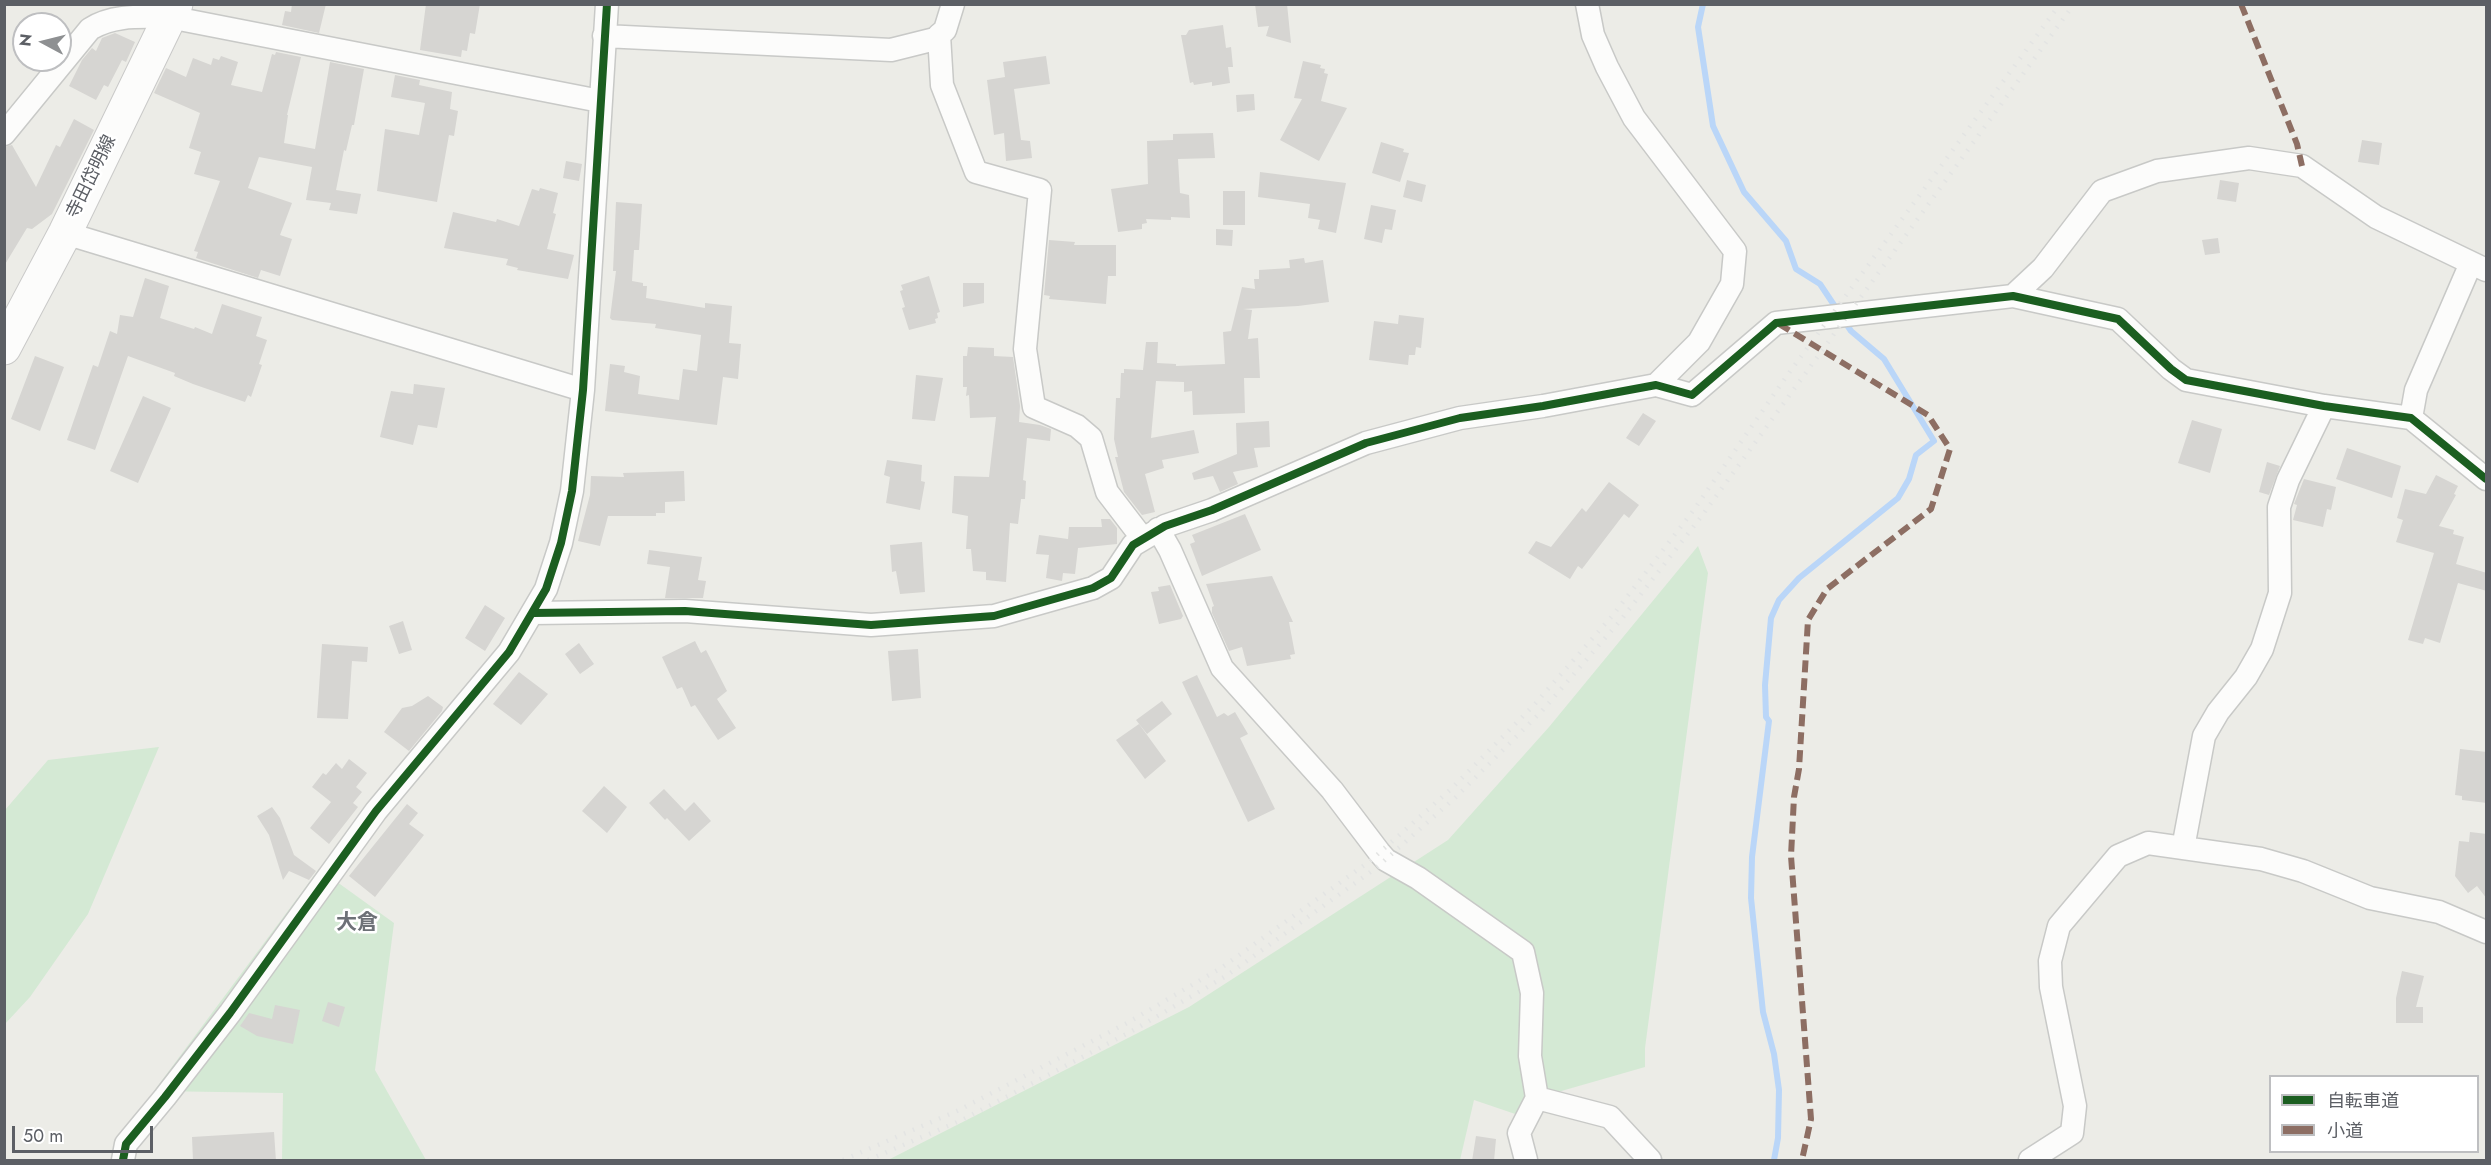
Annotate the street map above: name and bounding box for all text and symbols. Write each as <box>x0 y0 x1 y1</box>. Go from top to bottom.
north arrow <box>12 12 72 72</box>
text: N <box>13 32 38 48</box>
street label: 寺田岱明線 <box>63 132 121 222</box>
district label: 大倉 <box>336 911 378 937</box>
legend <box>2269 1075 2479 1153</box>
text: 自転車道 <box>2327 1088 2399 1114</box>
scale bar <box>15 1114 156 1152</box>
text: 小道 <box>2327 1118 2363 1144</box>
text: 50 m <box>23 1123 63 1149</box>

